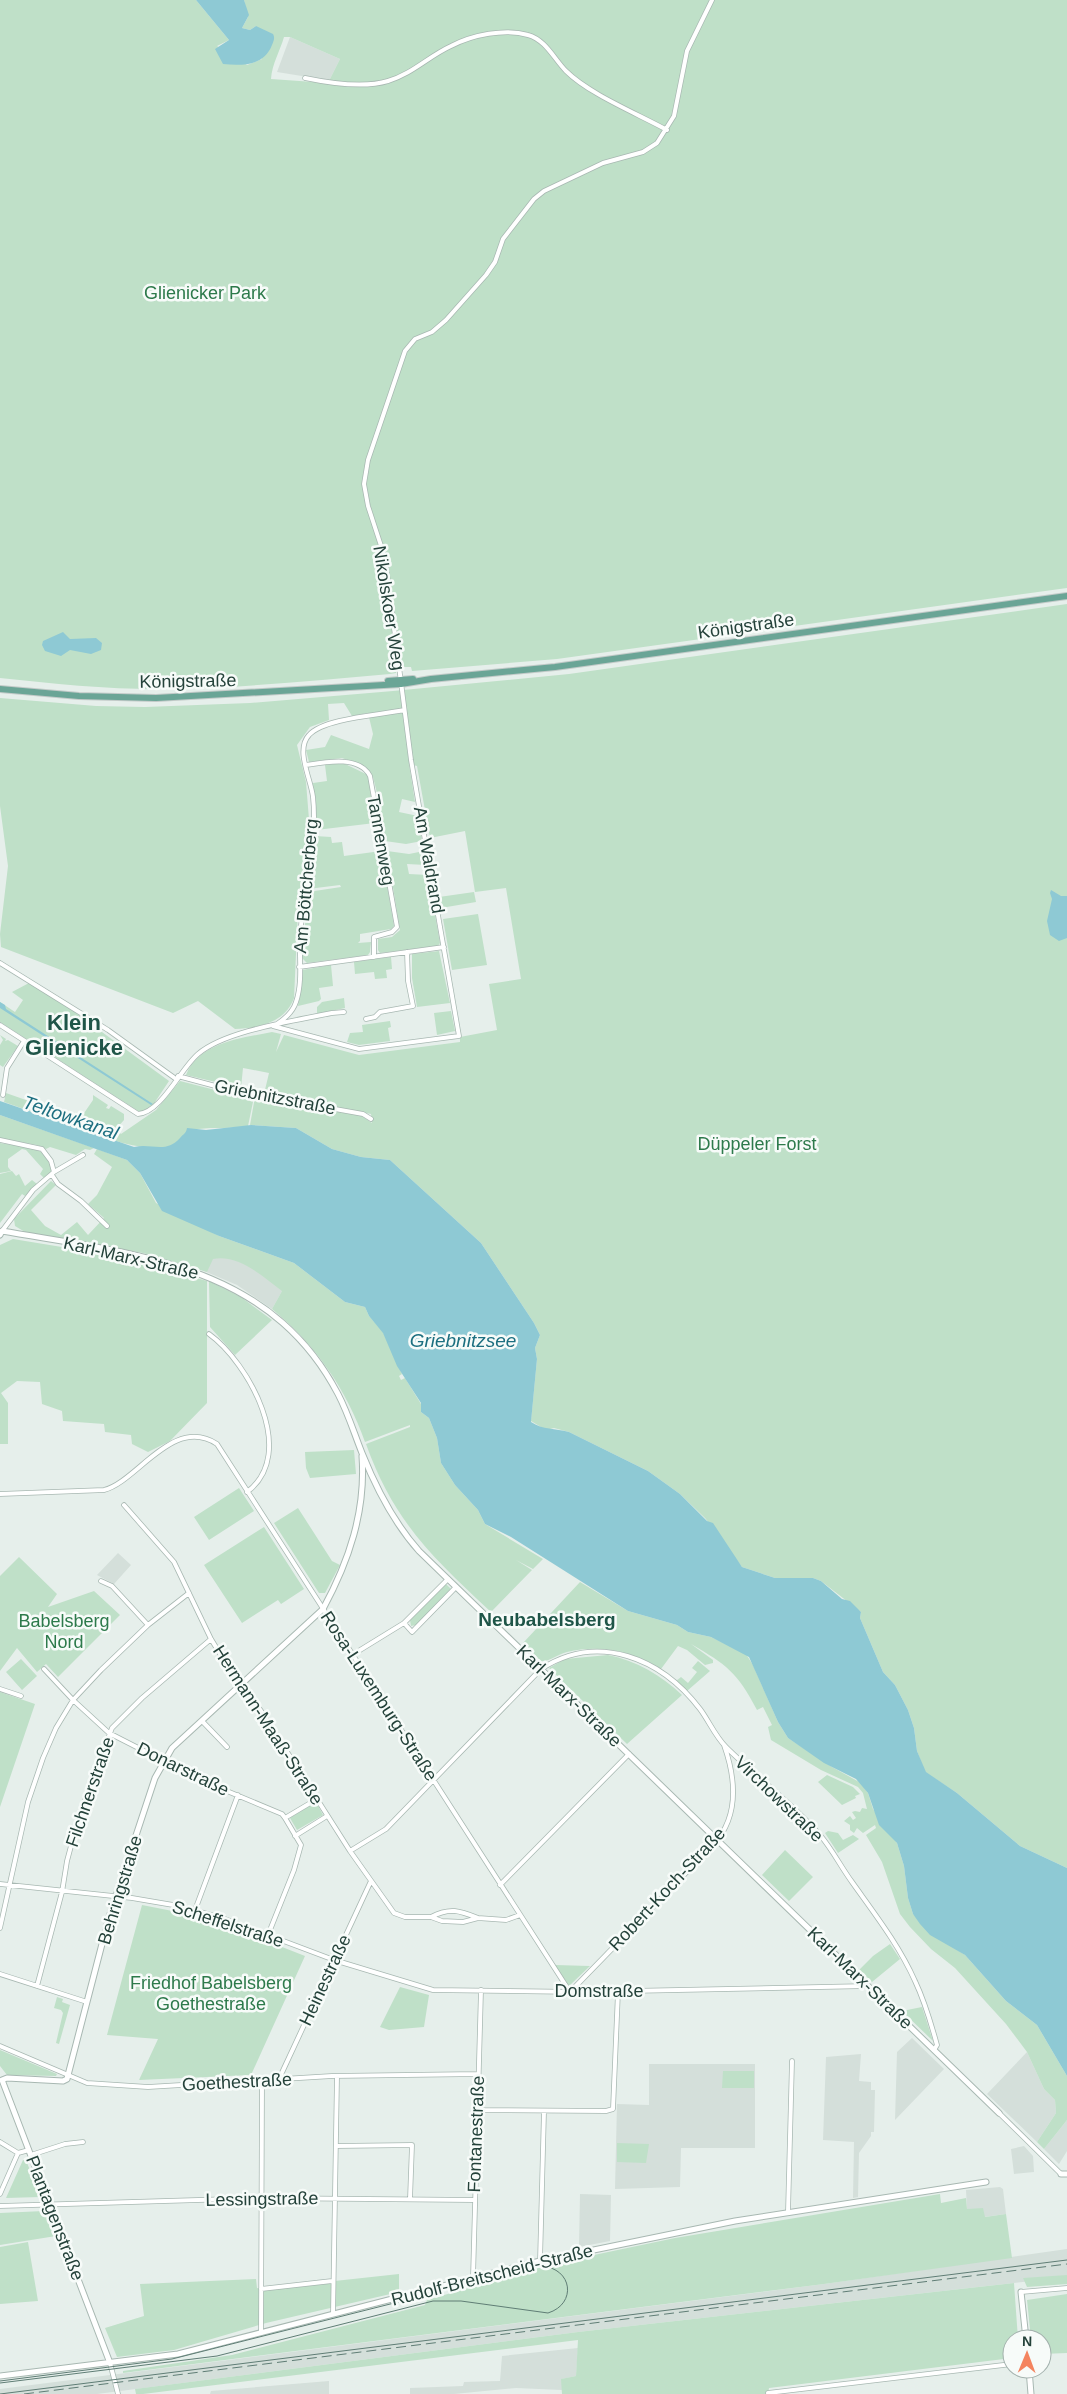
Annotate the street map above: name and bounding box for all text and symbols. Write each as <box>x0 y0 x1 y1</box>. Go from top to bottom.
park label: Glienicker Park <box>144 283 267 303</box>
street label: Nikolskoer Weg <box>369 544 409 672</box>
street label: Königstraße <box>697 609 795 643</box>
street label: Königstraße <box>139 670 237 692</box>
street label: Tannenweg <box>363 793 399 887</box>
street label: Am Waldrand <box>410 805 448 915</box>
street label: Am Böttcherberg <box>290 818 322 954</box>
district label: Klein Glienicke <box>25 1010 123 1060</box>
street label: Griebnitzstraße <box>213 1075 337 1119</box>
water label: Teltowkanal <box>20 1091 122 1144</box>
park label: Düppeler Forst <box>697 1134 817 1154</box>
street label: Karl-Marx-Straße <box>62 1233 200 1283</box>
water label: Griebnitzsee <box>410 1330 516 1351</box>
street label: Rosa-Luxemburg-Straße <box>317 1607 441 1785</box>
district label: Neubabelsberg <box>478 1609 616 1630</box>
park label: Babelsberg Nord <box>18 1611 110 1652</box>
street label: Karl-Marx-Straße <box>512 1641 626 1751</box>
street label: Hermann-Maaß-Straße <box>209 1642 327 1808</box>
street label: Filchnerstraße <box>62 1734 118 1850</box>
street label: Donarstraße <box>134 1738 232 1800</box>
street label: Virchowstraße <box>731 1752 827 1846</box>
street label: Robert-Koch-Straße <box>605 1823 729 1955</box>
street label: Behringstraße <box>94 1833 146 1947</box>
street label: Scheffelstraße <box>170 1897 286 1951</box>
street label: Karl-Marx-Straße <box>803 1923 917 2033</box>
street label: Heinestraße <box>295 1931 355 2029</box>
park label: Friedhof Babelsberg Goethestraße <box>130 1973 292 2014</box>
street label: Domstraße <box>554 1981 644 2001</box>
street label: Goethestraße <box>182 2069 292 2095</box>
street label: Fontanestraße <box>464 2075 488 2193</box>
street label: Plantagenstraße <box>22 2153 88 2283</box>
street label: Lessingstraße <box>205 2188 319 2210</box>
street label: Rudolf-Breitscheid-Straße <box>389 2240 595 2310</box>
north arrow <box>1002 2329 1052 2379</box>
text: N <box>1022 2333 1032 2349</box>

